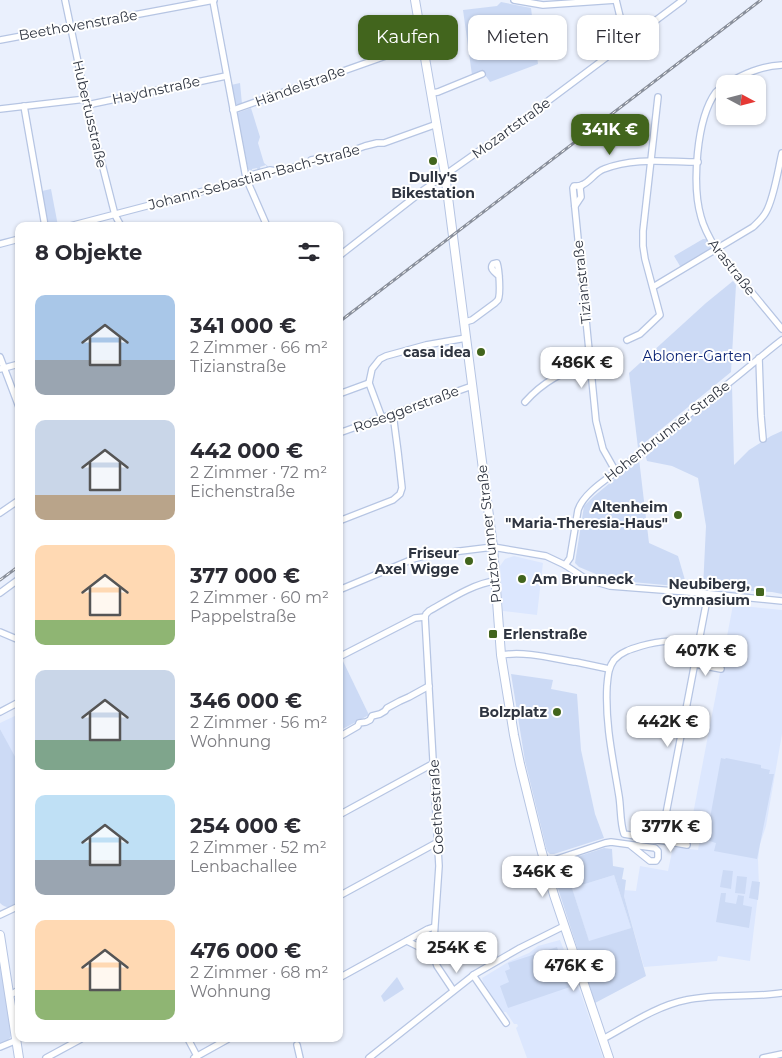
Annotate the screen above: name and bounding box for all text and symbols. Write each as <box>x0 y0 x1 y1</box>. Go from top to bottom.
street label: Beethovenstraße <box>17 6 139 44</box>
chip: Kaufen <box>358 15 458 60</box>
chip: Mieten <box>468 15 567 60</box>
chip: Filter <box>577 15 659 60</box>
street label: Hubertusstraße <box>69 58 111 170</box>
street label: Händelstraße <box>253 61 347 111</box>
street label: Haydnstraße <box>110 72 202 108</box>
north arrow <box>716 75 766 125</box>
map controls <box>716 75 766 125</box>
street label: Mozartstraße <box>468 94 554 162</box>
pin: 341K € <box>569 114 651 156</box>
text: 341K € <box>582 120 638 139</box>
street label: Johann-Sebastian-Bach-Straße <box>145 140 362 214</box>
marker: Dully's Bikestation <box>427 155 439 167</box>
place label: Dully's Bikestation <box>391 168 475 202</box>
street label: Arastraße <box>704 235 760 299</box>
icon: filters <box>295 238 323 266</box>
street label: Tizianstraße <box>569 239 595 325</box>
text: 8 Objekte <box>35 240 142 265</box>
text: 341 000 € <box>190 313 296 338</box>
icon: home <box>75 315 135 375</box>
text: 2 Zimmer · 66 m² <box>190 338 328 357</box>
place label: casa idea <box>403 343 471 361</box>
marker: casa idea <box>475 346 487 358</box>
pin: 486K € <box>541 346 623 389</box>
park label: Abloner-Garten <box>642 347 752 365</box>
text: 486K € <box>551 353 613 372</box>
text: Tizianstraße <box>190 357 286 376</box>
street label: Hohenbrunner Straße <box>601 376 733 486</box>
street label: Roseggerstraße <box>351 382 461 436</box>
text: 442 000 € <box>190 438 303 463</box>
icon: home <box>75 440 135 500</box>
text: 2 Zimmer · 72 m² <box>190 463 327 482</box>
street label: Putzbrunner Straße <box>473 464 505 604</box>
text: Eichenstraße <box>190 482 295 501</box>
place label: Altenheim "Maria-Theresia-Haus" <box>505 498 668 532</box>
marker: Altenheim "Maria-Theresia-Haus" <box>672 509 684 521</box>
place label: Friseur Axel Wigge <box>374 544 459 578</box>
marker: Friseur Axel Wigge <box>463 555 475 567</box>
text: 377 000 € <box>190 563 300 588</box>
icon: home <box>75 565 135 625</box>
place label: Am Brunneck <box>531 570 634 588</box>
marker: Am Brunneck <box>516 573 528 585</box>
place label: Neubiberg, Gymnasium <box>662 575 750 609</box>
marker: Neubiberg, Gymnasium <box>754 586 766 598</box>
text: 2 Zimmer · 60 m² <box>190 588 329 607</box>
text: Pappelstraße <box>190 607 296 626</box>
place label: Erlenstraße <box>503 625 587 643</box>
marker: Erlenstraße <box>487 628 499 640</box>
pin: 407K € <box>665 634 747 677</box>
text: 407K € <box>675 641 737 660</box>
text: 346 000 € <box>190 688 302 713</box>
icon: home <box>75 690 135 750</box>
place label: Bolzplatz <box>479 703 547 721</box>
marker: Bolzplatz <box>551 706 563 718</box>
pin: 442K € <box>627 706 709 748</box>
text: 442K € <box>638 712 698 731</box>
text: 2 Zimmer · 56 m² <box>190 713 327 732</box>
text: Wohnung <box>190 732 271 751</box>
street label: Goethestraße <box>425 759 447 855</box>
pin: 377K € <box>630 810 712 853</box>
text: 254 000 € <box>190 813 301 838</box>
icon: home <box>75 815 135 875</box>
text: 377K € <box>642 817 700 836</box>
text: 2 Zimmer · 52 m² <box>190 838 327 857</box>
pin: 346K € <box>502 856 584 898</box>
text: Lenbachallee <box>190 857 297 876</box>
text: 346K € <box>513 862 573 881</box>
pin: 254K € <box>416 932 498 974</box>
text: 476 000 € <box>190 938 301 963</box>
text: 254K € <box>427 938 487 957</box>
icon: home <box>75 940 135 1000</box>
pin: 476K € <box>533 950 615 992</box>
text: 476K € <box>544 956 604 975</box>
text: 2 Zimmer · 68 m² <box>190 963 328 982</box>
text: Wohnung <box>190 982 271 1001</box>

